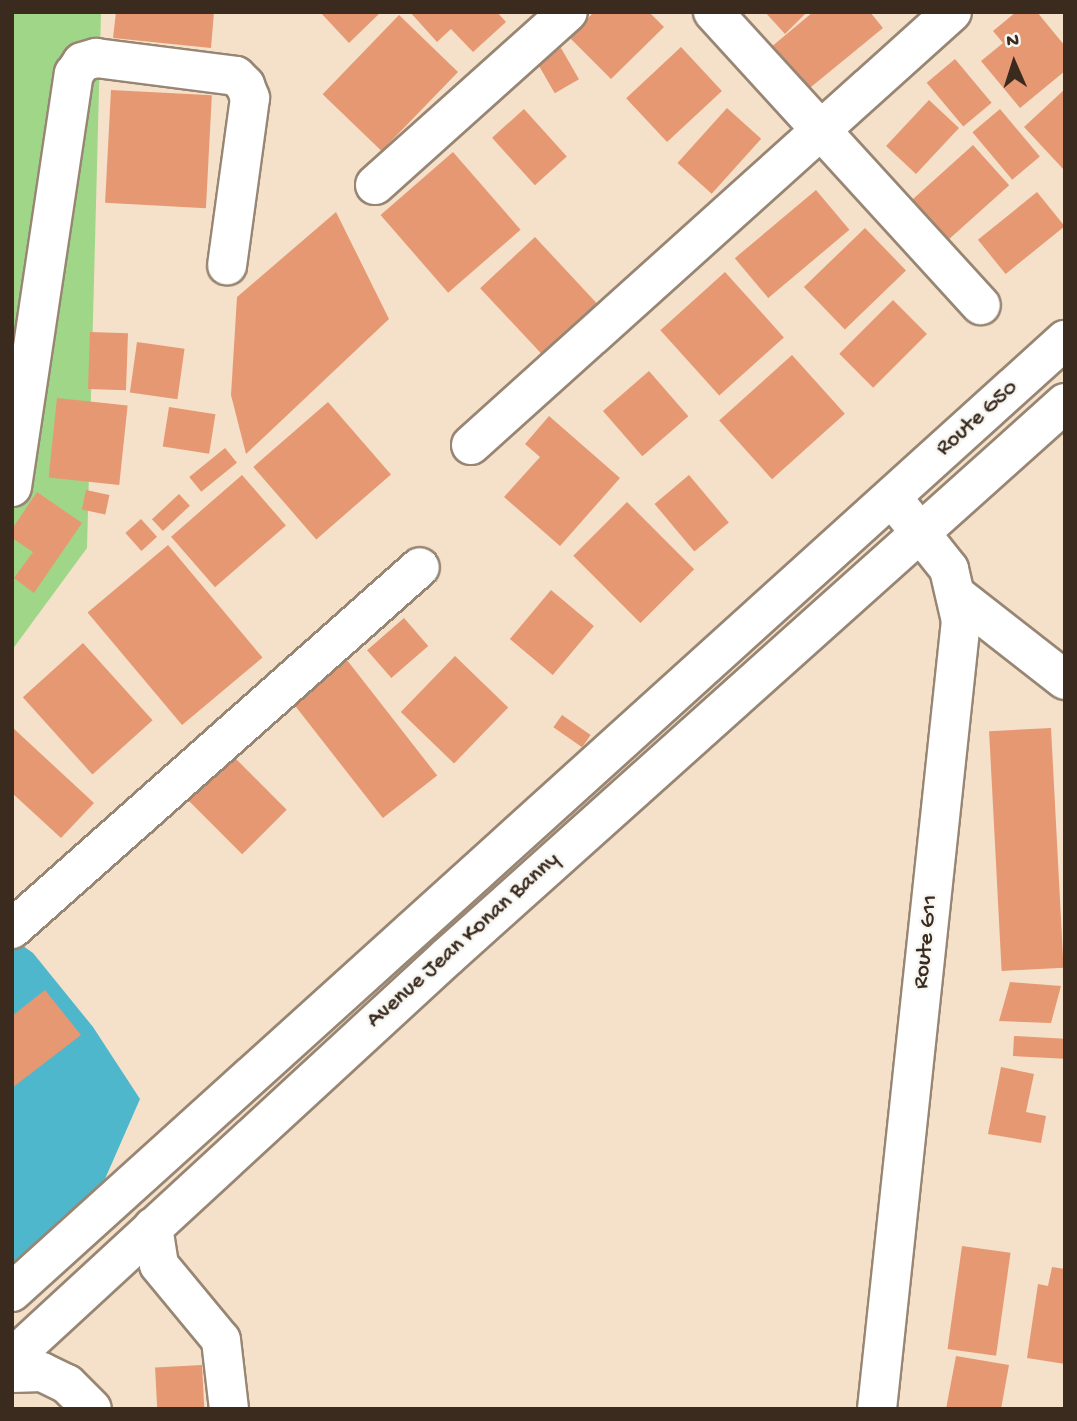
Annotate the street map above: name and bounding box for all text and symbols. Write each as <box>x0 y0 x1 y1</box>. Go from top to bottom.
north arrow <box>979 28 1049 98</box>
text: N <box>1006 30 1020 53</box>
street label: Route G50 <box>931 375 1025 463</box>
street label: Avenue Jean Konan Banny <box>362 847 566 1035</box>
street label: Route G11 <box>908 894 946 990</box>

